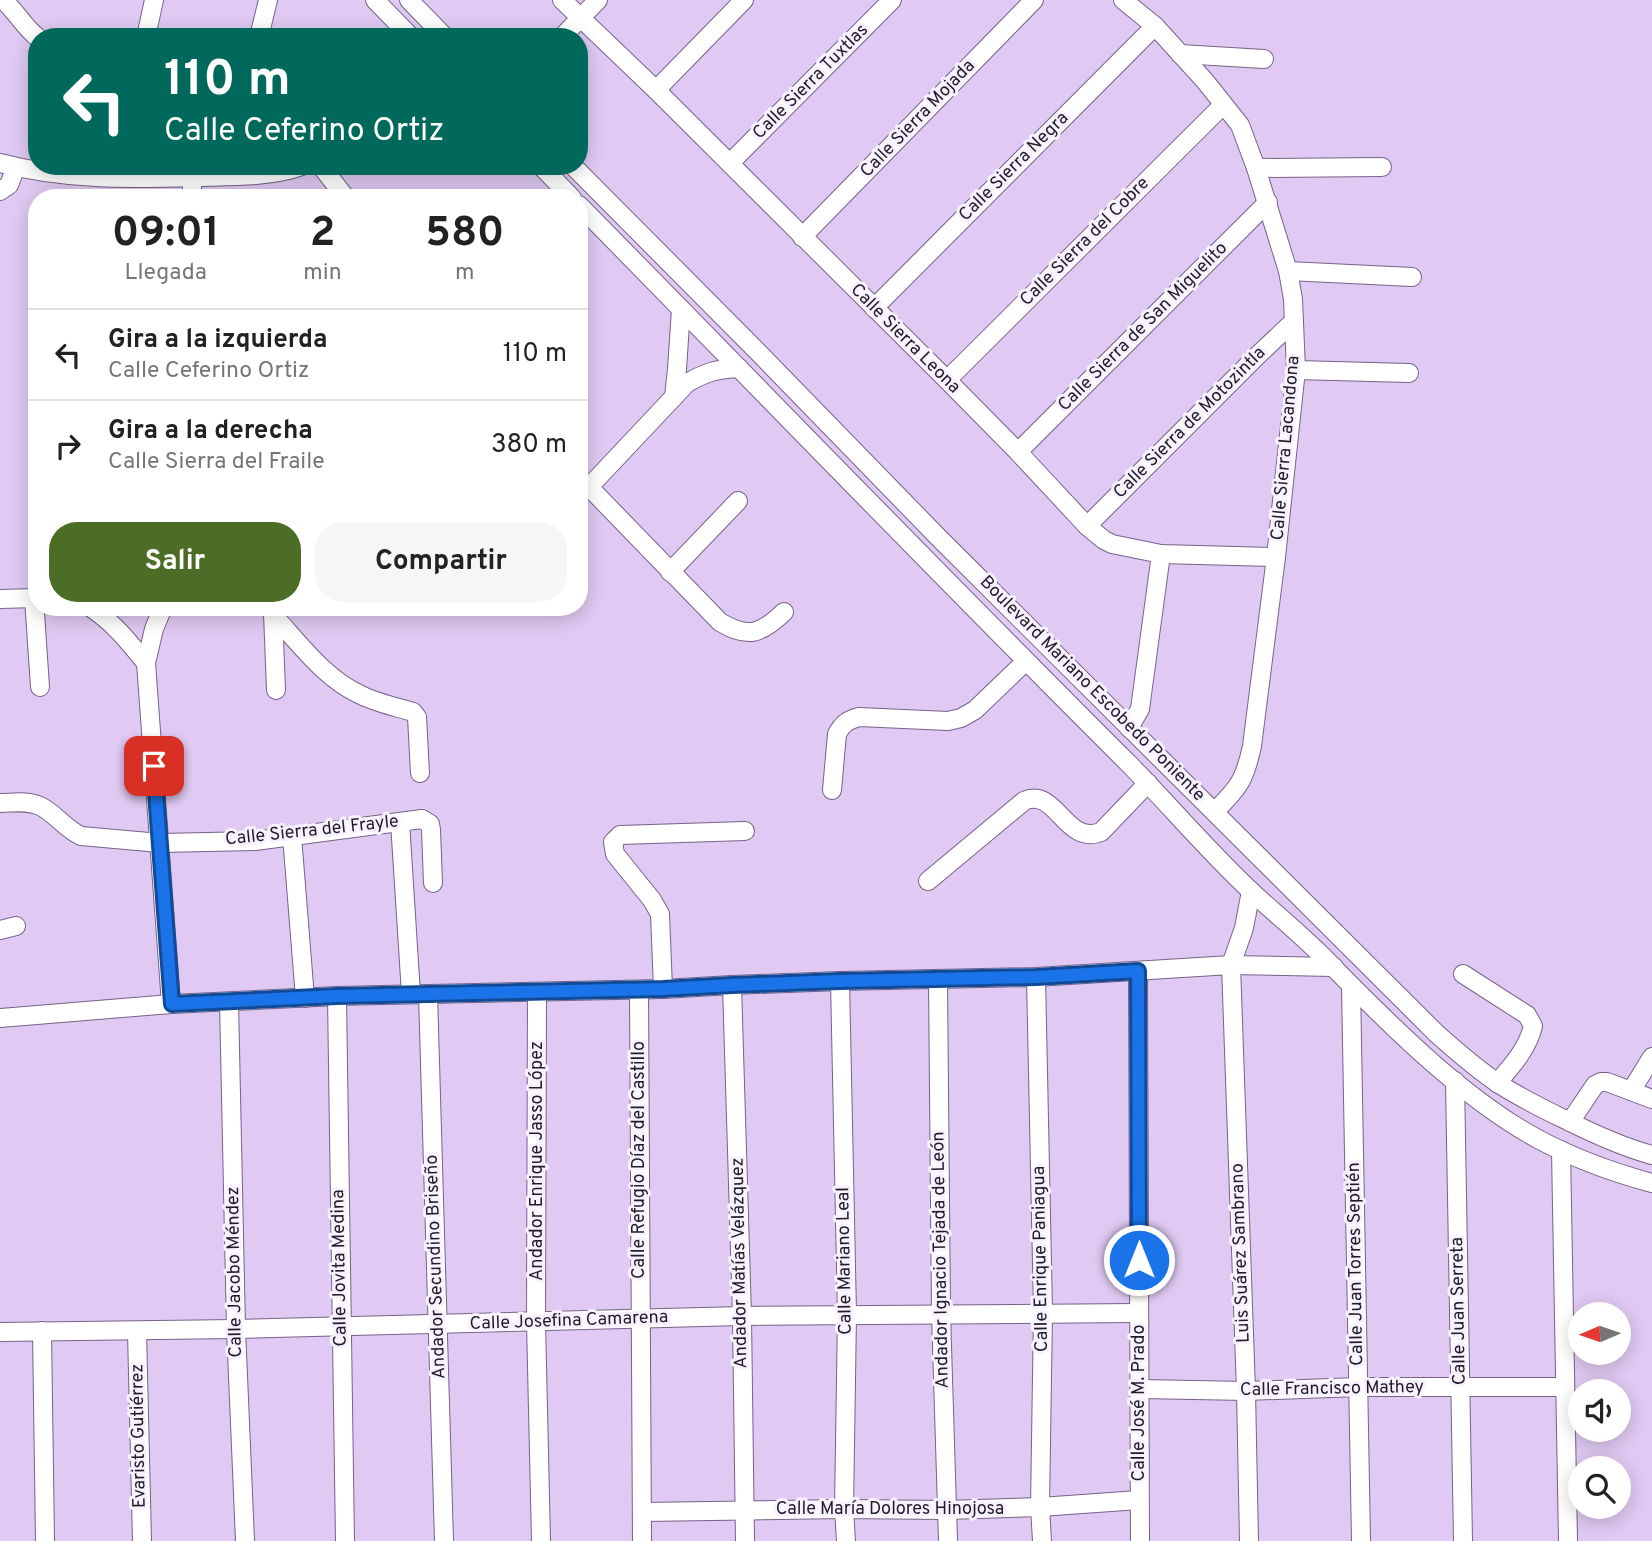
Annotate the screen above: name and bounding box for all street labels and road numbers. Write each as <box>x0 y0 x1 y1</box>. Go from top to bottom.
street label: Calle Sierra Tuxtlas <box>748 19 874 145</box>
street label: Calle Sierra Mojada <box>856 55 980 183</box>
street label: Calle Sierra Negra <box>954 107 1074 227</box>
street label: Calle Sierra del Cobre <box>1015 172 1155 312</box>
street label: Calle Sierra de San Miguelito <box>1053 237 1233 417</box>
street label: Calle Sierra Leona <box>845 279 965 399</box>
street label: Calle Sierra de Motozintla <box>1109 342 1271 504</box>
street label: Calle Sierra Lacandona <box>1266 355 1306 541</box>
street label: Boulevard Mariano Escobedo Poniente <box>974 571 1210 807</box>
street label: Calle Sierra del Frayle <box>224 810 400 852</box>
street label: Andador Enrique Jasso López <box>526 1041 549 1281</box>
street label: Calle Refugio Díaz del Castillo <box>628 1041 651 1279</box>
street label: Andador Ignacio Tejada de León <box>927 1131 955 1389</box>
street label: Andador Secundino Briseño <box>421 1154 451 1380</box>
street label: Andador Matías Velázquez <box>727 1157 753 1369</box>
street label: Calle Juan Torres Septién <box>1343 1162 1369 1366</box>
street label: Luis Suárez Sambrano <box>1226 1163 1256 1343</box>
street label: Calle Enrique Paniagua <box>1028 1166 1054 1352</box>
street label: Calle Jacobo Méndez <box>222 1186 248 1358</box>
street label: Calle Mariano Leal <box>832 1187 858 1335</box>
street label: Calle Jovita Medina <box>327 1189 353 1347</box>
street label: Calle Juan Serreta <box>1446 1237 1472 1385</box>
street label: Calle Josefina Camarena <box>469 1306 669 1336</box>
street label: Calle José M. Prado <box>1128 1325 1151 1481</box>
street label: Evaristo Gutiérrez <box>126 1364 152 1508</box>
street label: Calle Francisco Mathey <box>1240 1376 1424 1402</box>
street label: Calle María Dolores Hinojosa <box>776 1498 1004 1521</box>

